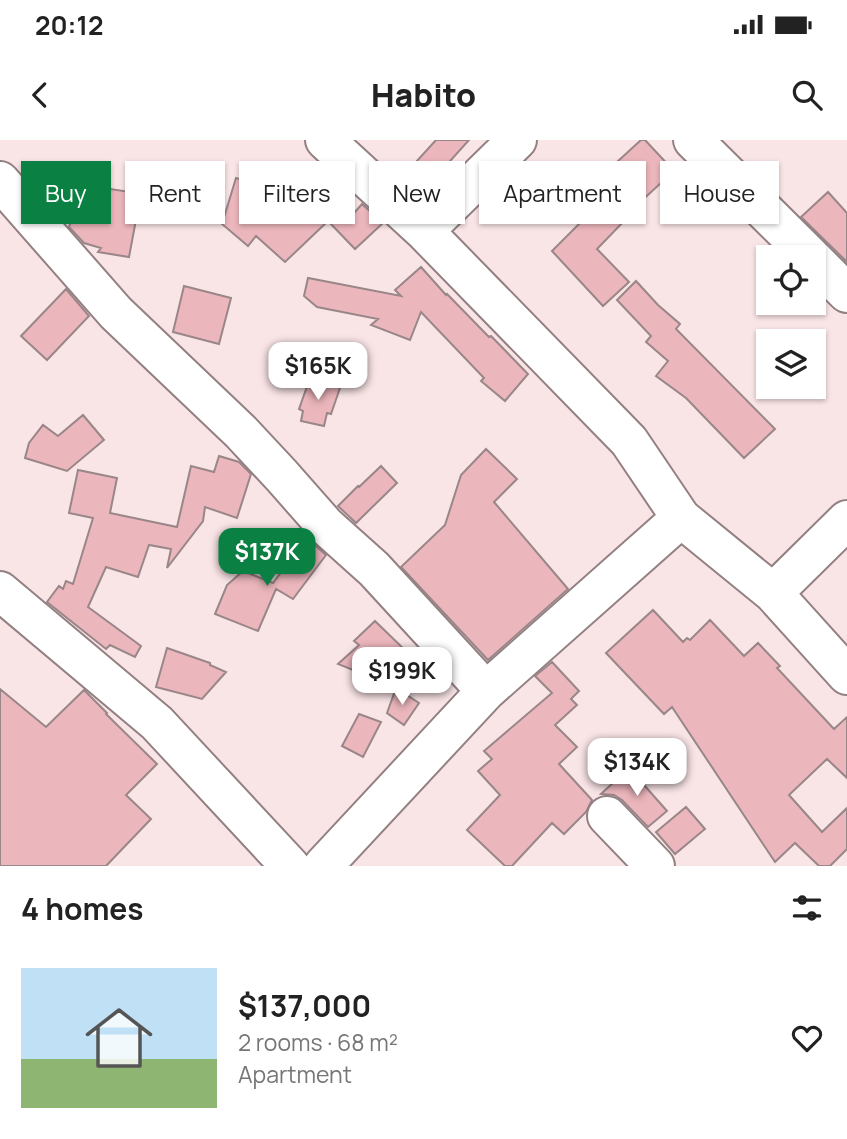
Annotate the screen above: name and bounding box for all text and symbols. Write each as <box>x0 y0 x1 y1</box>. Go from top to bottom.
text: 20:12 <box>35 7 103 43</box>
text: Habito <box>371 73 476 117</box>
icon: back <box>21 76 59 114</box>
icon: search <box>788 76 826 114</box>
chip: Buy <box>21 161 111 224</box>
chip: Rent <box>125 161 225 224</box>
chip: Filters <box>239 161 355 224</box>
chip: New <box>369 161 465 224</box>
chip: Apartment <box>479 161 646 224</box>
chip: House <box>660 161 779 224</box>
map controls <box>756 245 826 399</box>
button: locate <box>756 245 826 315</box>
button: layers <box>756 329 826 399</box>
pin: $165K <box>269 342 367 402</box>
text: $165K <box>284 349 352 381</box>
pin: $137K <box>218 528 316 588</box>
text: $137K <box>234 535 300 567</box>
pin: $199K <box>353 648 451 707</box>
text: $199K <box>368 654 436 686</box>
pin: $134K <box>588 738 686 798</box>
text: $134K <box>604 745 670 777</box>
text: 4 homes <box>21 888 144 929</box>
icon: filters <box>788 889 826 927</box>
text: $137,000 <box>238 985 371 1026</box>
icon: home <box>77 996 161 1080</box>
icon: heart <box>788 1019 826 1057</box>
text: 2 rooms · 68 m² <box>238 1026 398 1058</box>
text: Apartment <box>238 1058 352 1090</box>

